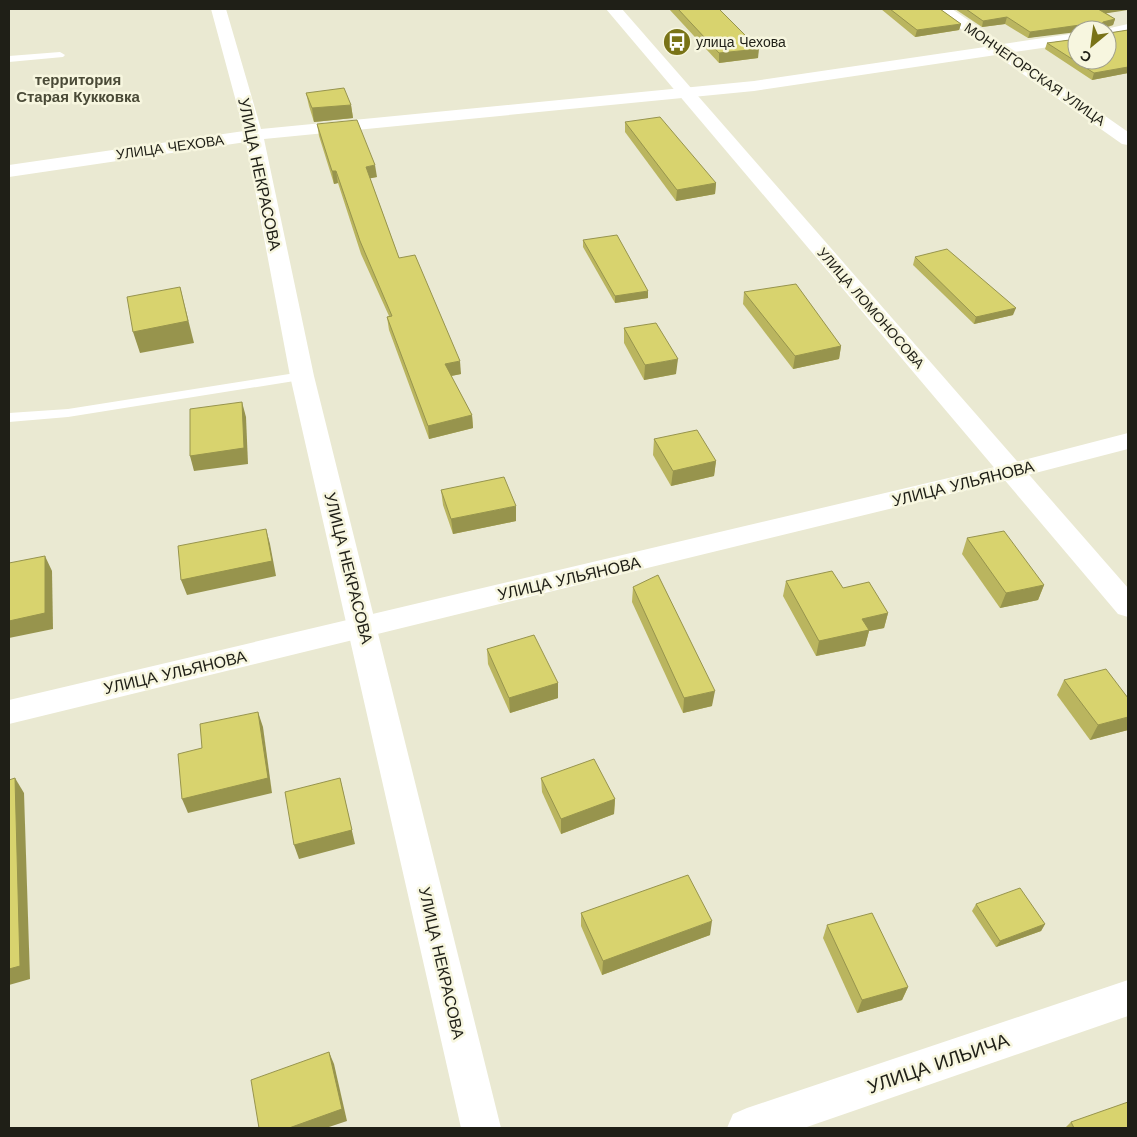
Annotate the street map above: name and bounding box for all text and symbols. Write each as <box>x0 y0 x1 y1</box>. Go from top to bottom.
street label: МОНЧЕГОРСКАЯ УЛИЦА <box>961 19 1109 129</box>
north arrow <box>1067 20 1117 70</box>
bus stop icon: улица Чехова <box>662 27 692 57</box>
place label: улица Чехова <box>696 34 786 50</box>
district label: территория Старая Кукковка <box>16 71 140 106</box>
street label: УЛИЦА НЕКРАСОВА <box>234 96 285 252</box>
street label: УЛИЦА ЧЕХОВА <box>115 131 226 162</box>
street label: УЛИЦА ЛОМОНОСОВА <box>814 244 928 372</box>
street label: УЛИЦА УЛЬЯНОВА <box>890 457 1037 510</box>
street label: УЛИЦА НЕКРАСОВА <box>320 490 377 646</box>
street label: УЛИЦА УЛЬЯНОВА <box>496 553 643 604</box>
street label: УЛИЦА УЛЬЯНОВА <box>102 647 249 698</box>
street label: УЛИЦА НЕКРАСОВА <box>415 885 468 1041</box>
street label: УЛИЦА ИЛЬИЧА <box>864 1028 1012 1098</box>

